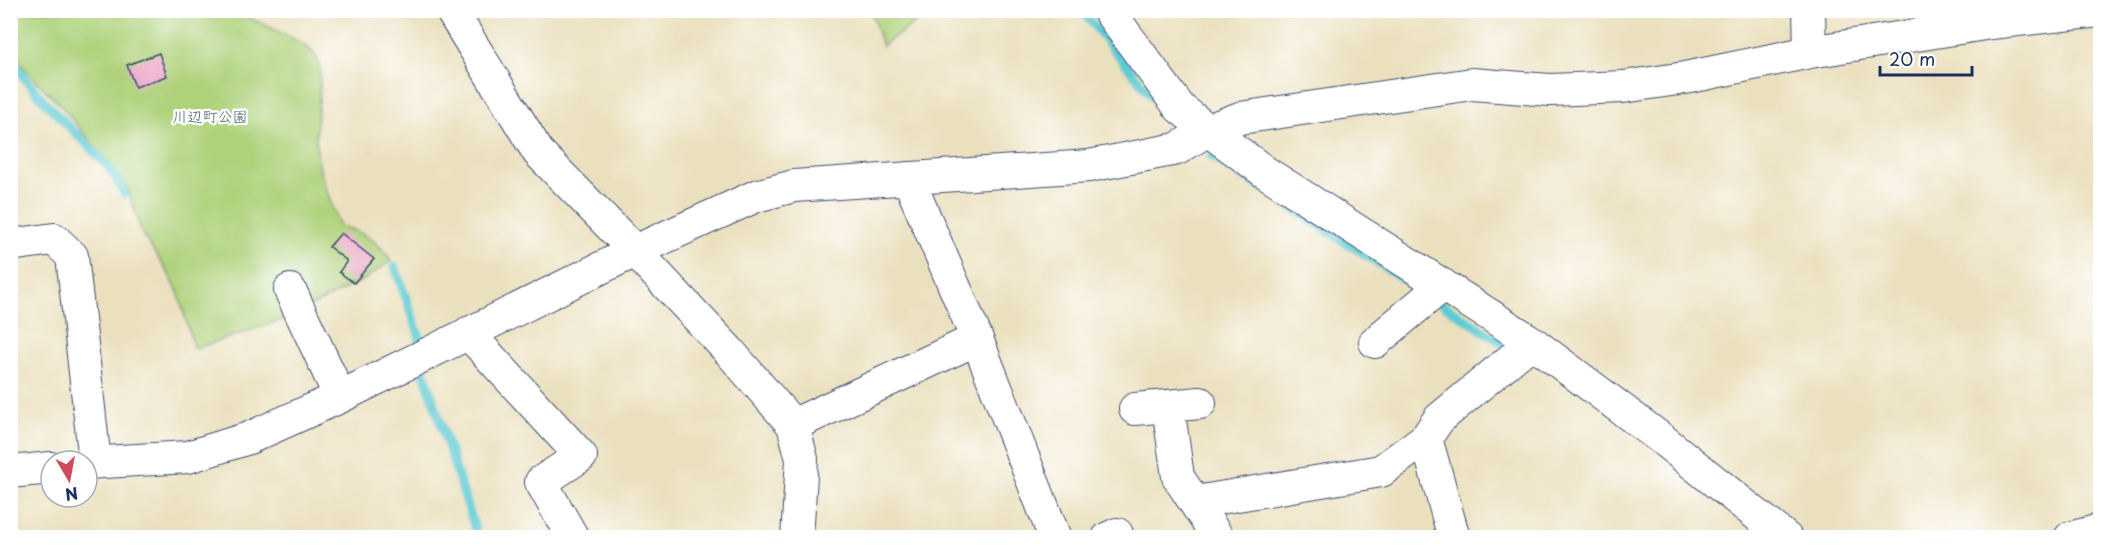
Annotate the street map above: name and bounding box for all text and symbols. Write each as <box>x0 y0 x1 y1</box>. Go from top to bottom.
scale bar <box>1880 39 1972 77</box>
text: 20 m <box>1889 45 1935 72</box>
park label: 川辺町公園 <box>172 104 248 127</box>
north arrow <box>39 449 99 509</box>
text: N <box>63 482 80 508</box>

